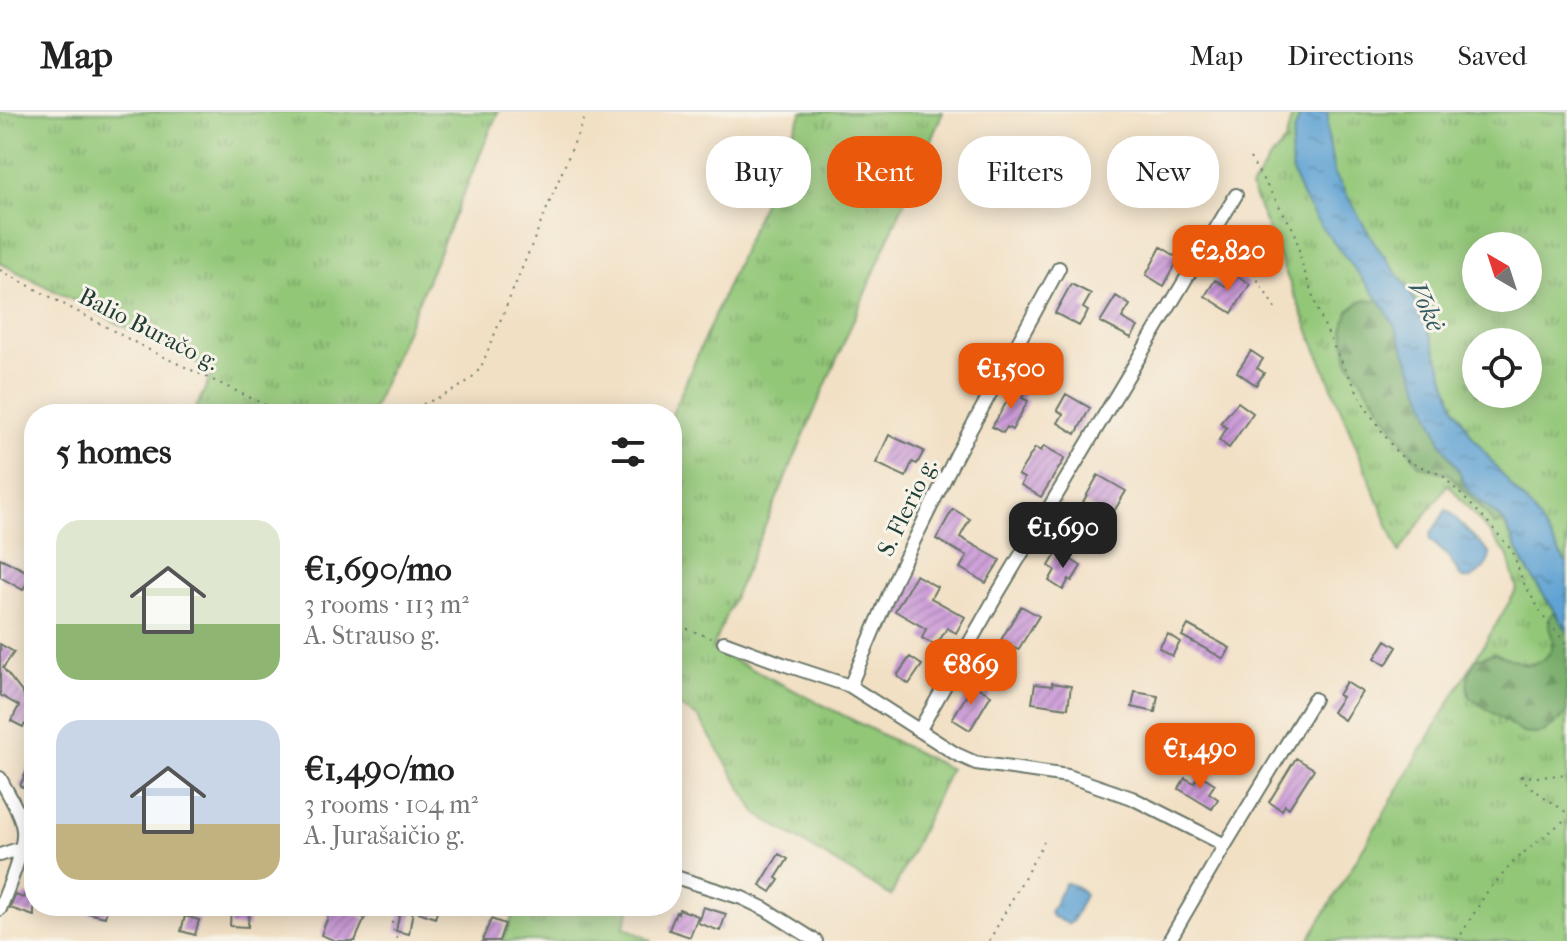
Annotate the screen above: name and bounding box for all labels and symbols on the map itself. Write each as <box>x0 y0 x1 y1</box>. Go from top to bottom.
pin: €2,820 <box>1163 225 1293 293</box>
north arrow <box>1462 232 1542 312</box>
water label: Vokė <box>1402 276 1452 337</box>
street label: Balio Buračo g. <box>74 282 224 376</box>
pin: €1,500 <box>946 343 1076 411</box>
street label: S. Flerio g. <box>871 453 943 561</box>
pin: €1,690 <box>998 502 1128 570</box>
pin: €869 <box>924 639 1018 707</box>
pin: €1,490 <box>1135 723 1265 791</box>

